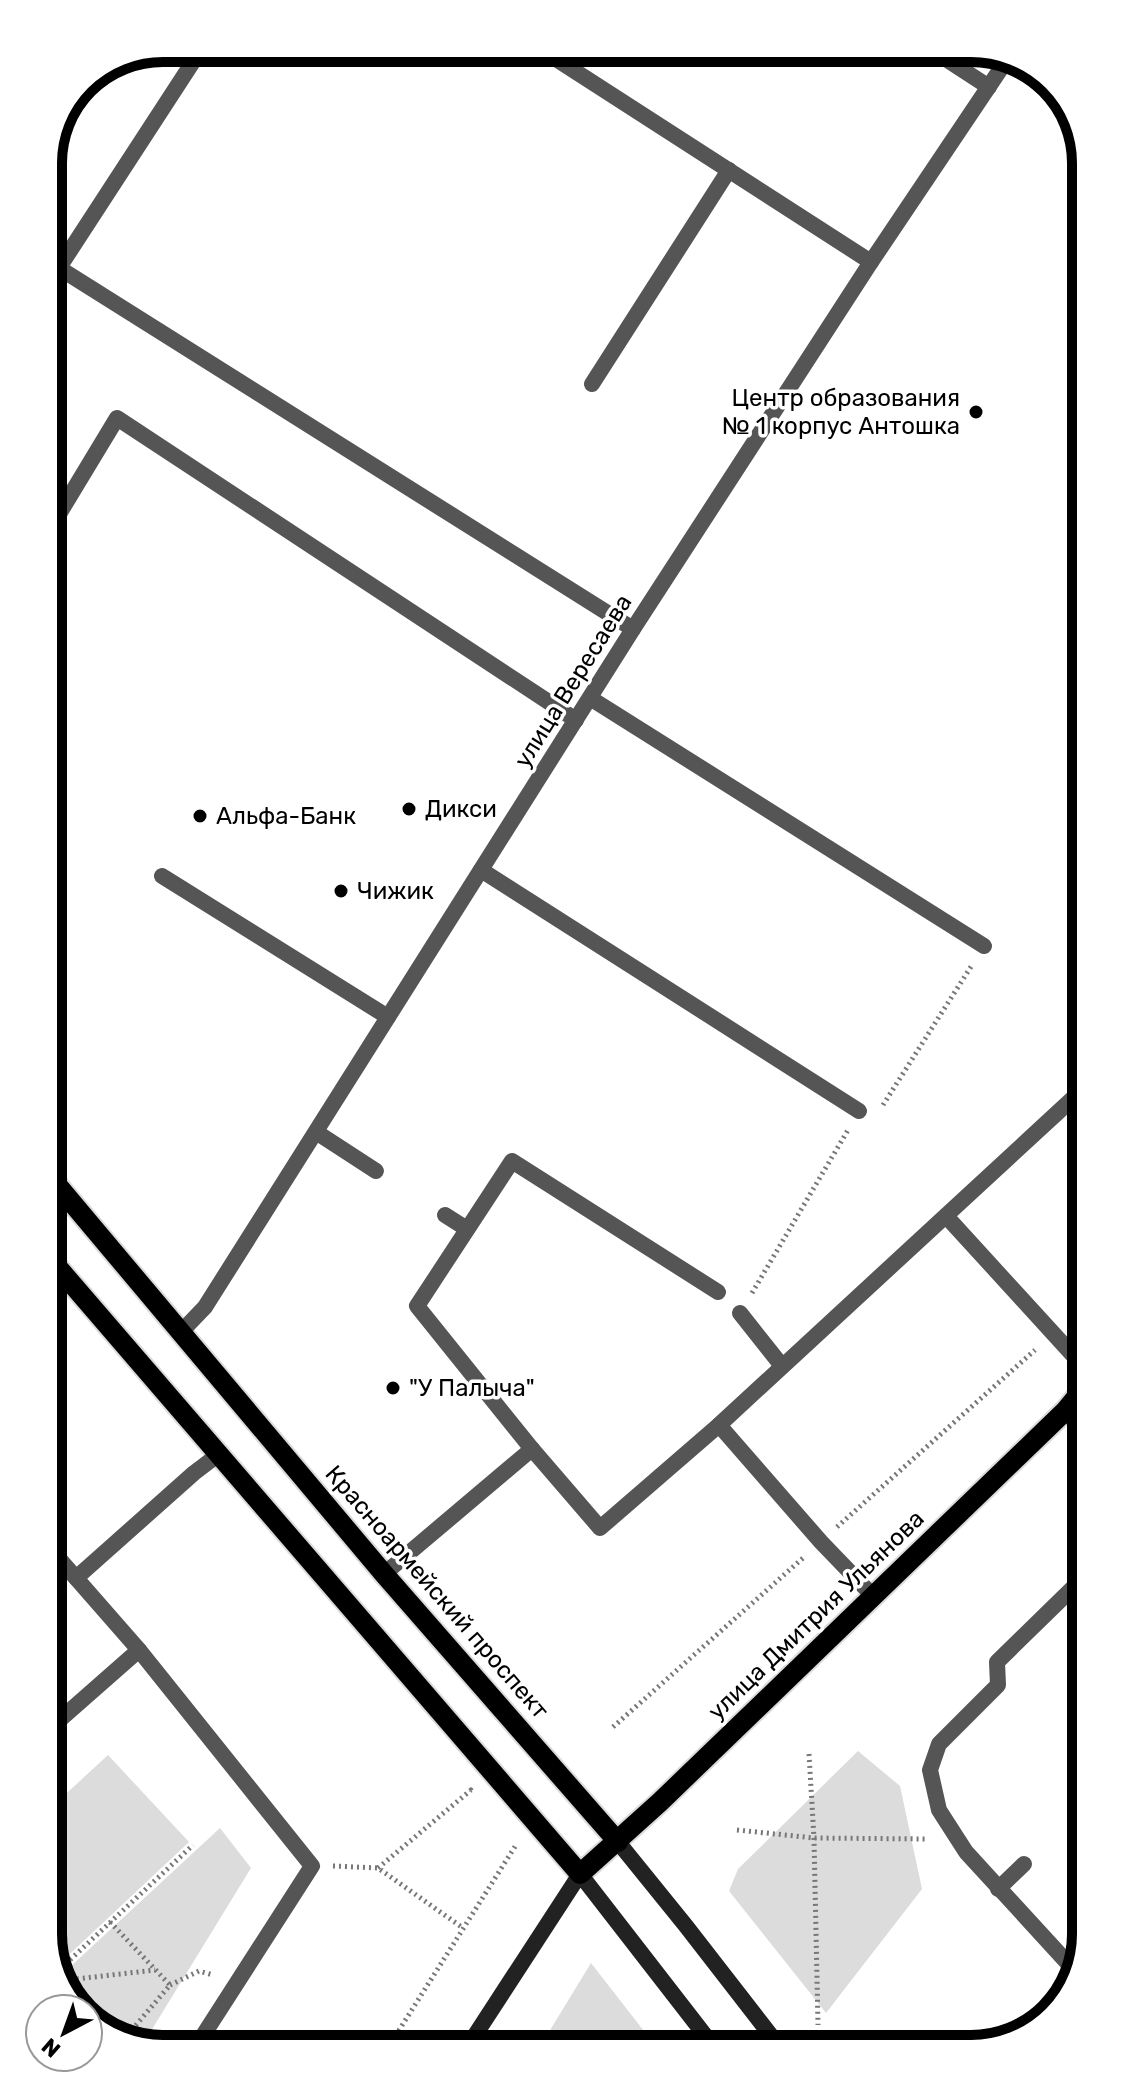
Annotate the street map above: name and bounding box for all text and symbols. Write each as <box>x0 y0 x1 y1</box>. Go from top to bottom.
place label: Центр образования № 1 корпус Антошка <box>722 384 960 440</box>
marker: Центр образования № 1 корпус Антошка <box>967 403 985 421</box>
street label: улица Вересаева <box>508 589 638 773</box>
place label: Дикси <box>425 795 497 823</box>
marker: Дикси <box>400 800 418 818</box>
place label: Альфа-Банк <box>216 802 356 830</box>
marker: Альфа-Банк <box>191 807 209 825</box>
place label: Чижик <box>357 877 434 905</box>
marker: Чижик <box>332 882 350 900</box>
place label: "У Палыча" <box>409 1374 535 1402</box>
marker: "У Палыча" <box>384 1379 402 1397</box>
street label: Красноармейский проспект <box>319 1460 555 1724</box>
street label: улица Дмитрия Ульянова <box>702 1504 930 1726</box>
north arrow <box>24 1993 104 2073</box>
text: N <box>36 2032 66 2063</box>

